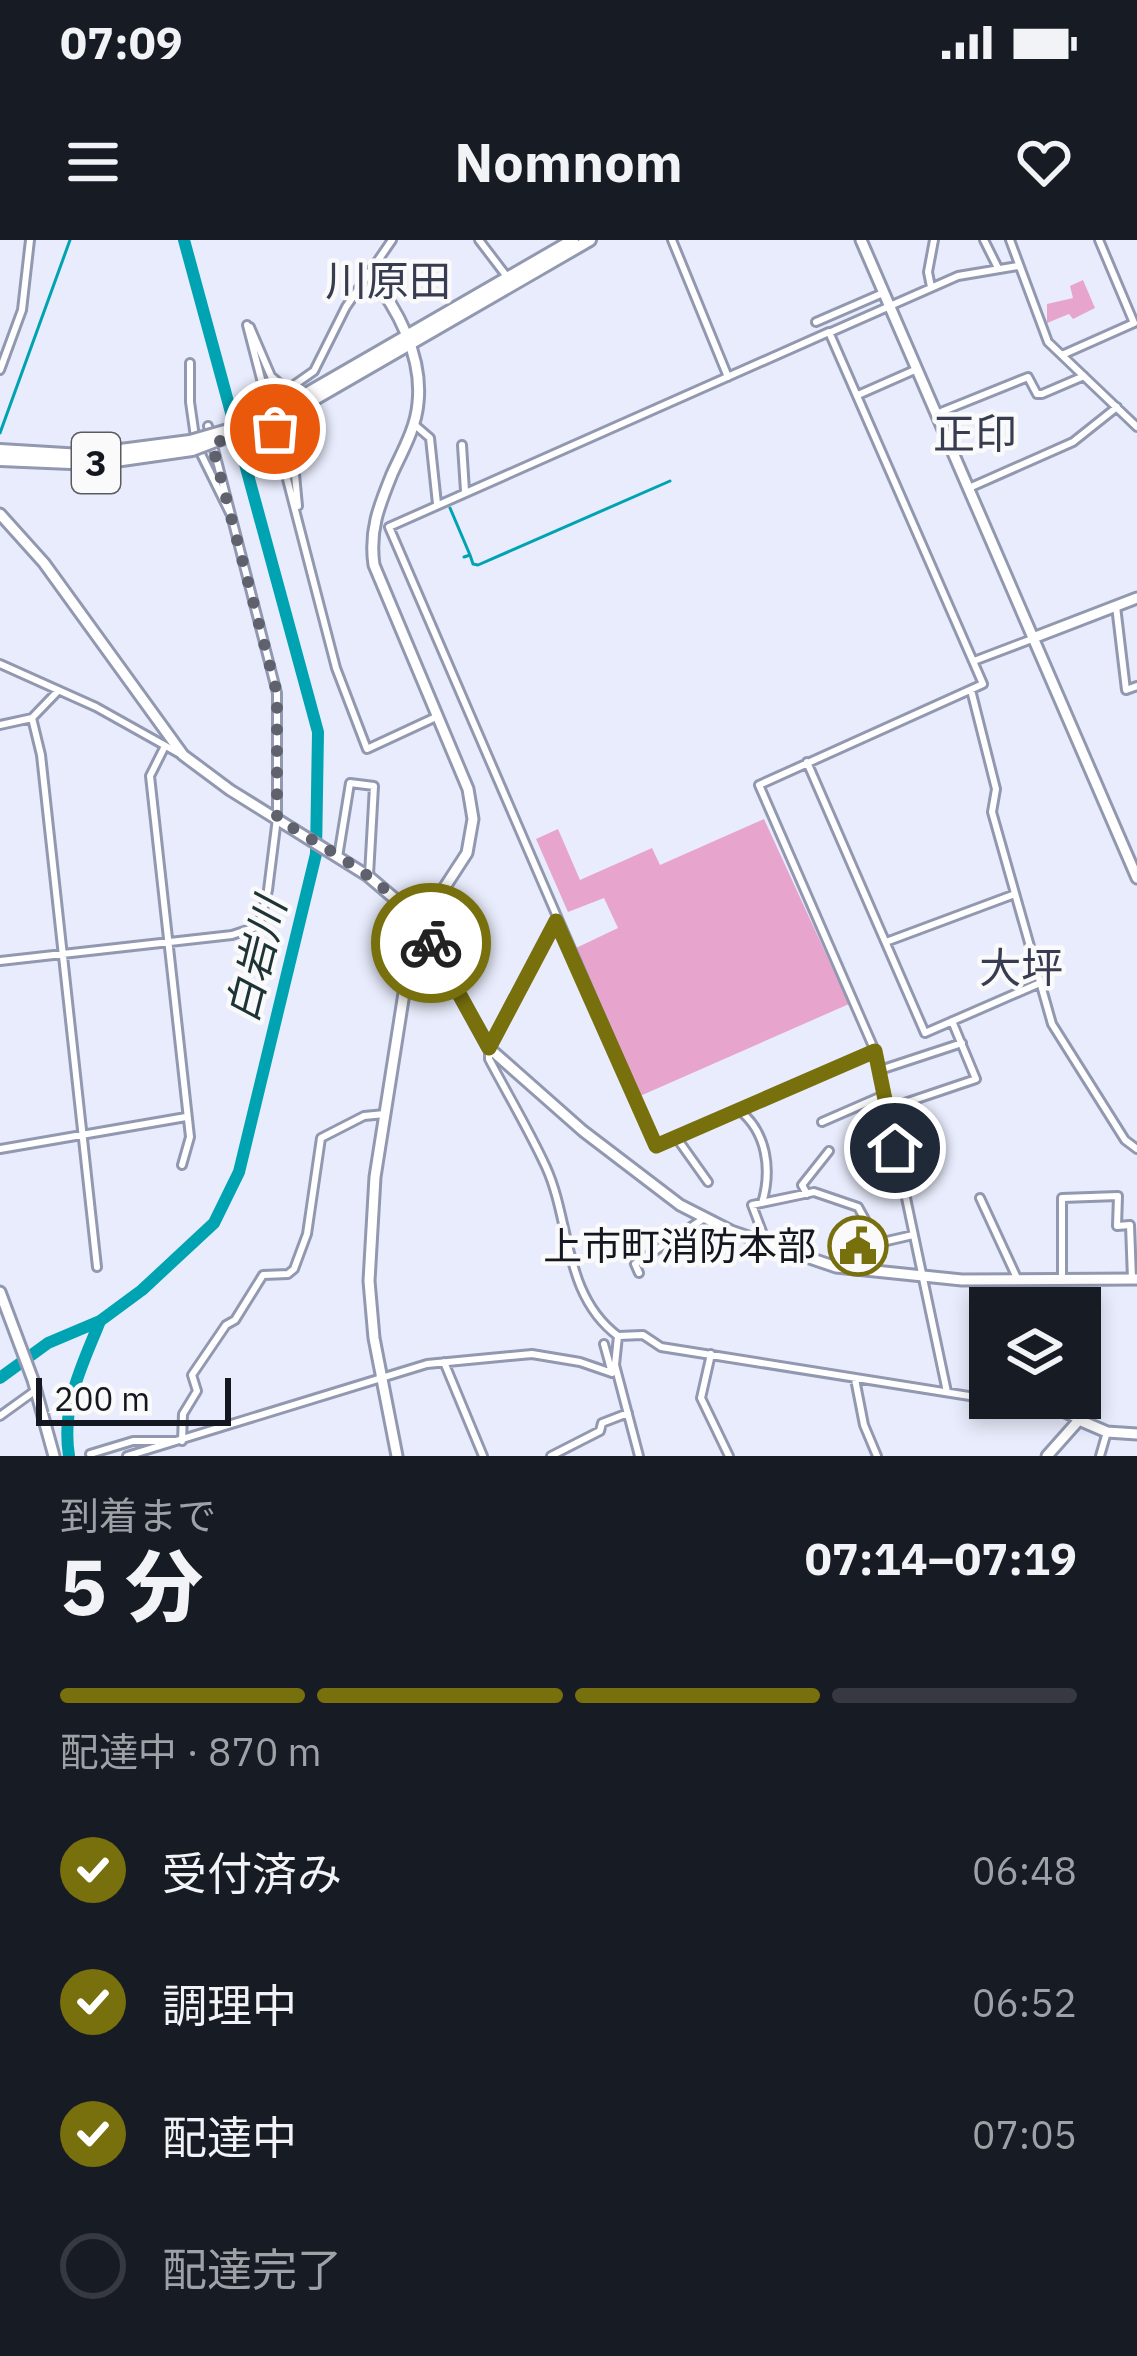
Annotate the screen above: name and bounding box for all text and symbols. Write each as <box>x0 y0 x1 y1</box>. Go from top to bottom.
text: 07:09 <box>60 13 183 71</box>
text: Nomnom <box>454 127 683 197</box>
icon: menu <box>60 129 126 195</box>
icon: heart <box>1011 129 1077 195</box>
district label: 川原田 <box>325 253 451 308</box>
pin <box>224 378 326 480</box>
icon: bag <box>242 396 308 462</box>
district label: 正印 <box>933 406 1017 461</box>
road number: 3 <box>72 433 120 493</box>
courier <box>371 883 491 1003</box>
water label: 白岩川 <box>214 888 298 1028</box>
icon: bike <box>398 910 464 976</box>
district label: 大坪 <box>979 940 1063 995</box>
pin <box>844 1097 946 1199</box>
icon: home <box>862 1115 928 1181</box>
public building icon: 上市町消防本部 <box>827 1215 889 1277</box>
place label: 上市町消防本部 <box>543 1220 816 1271</box>
map controls <box>969 1287 1101 1419</box>
button: layers <box>969 1287 1101 1419</box>
scale bar <box>36 1372 231 1425</box>
text: 200 m <box>54 1377 150 1420</box>
text: 到着まで <box>60 1490 216 1541</box>
text: 07:14–07:19 <box>805 1529 1077 1587</box>
text: 5 分 <box>60 1535 203 1636</box>
text: 配達中 · 870 m <box>60 1726 322 1777</box>
icon: check <box>60 1837 126 1903</box>
text: 受付済み <box>162 1844 342 1902</box>
text: 06:48 <box>972 1845 1077 1896</box>
icon: check <box>60 1969 126 2035</box>
text: 調理中 <box>162 1976 297 2034</box>
text: 06:52 <box>972 1977 1077 2028</box>
icon: check <box>60 2101 126 2167</box>
text: 配達中 <box>162 2108 297 2166</box>
text: 07:05 <box>972 2109 1077 2160</box>
text: 配達完了 <box>162 2240 342 2298</box>

